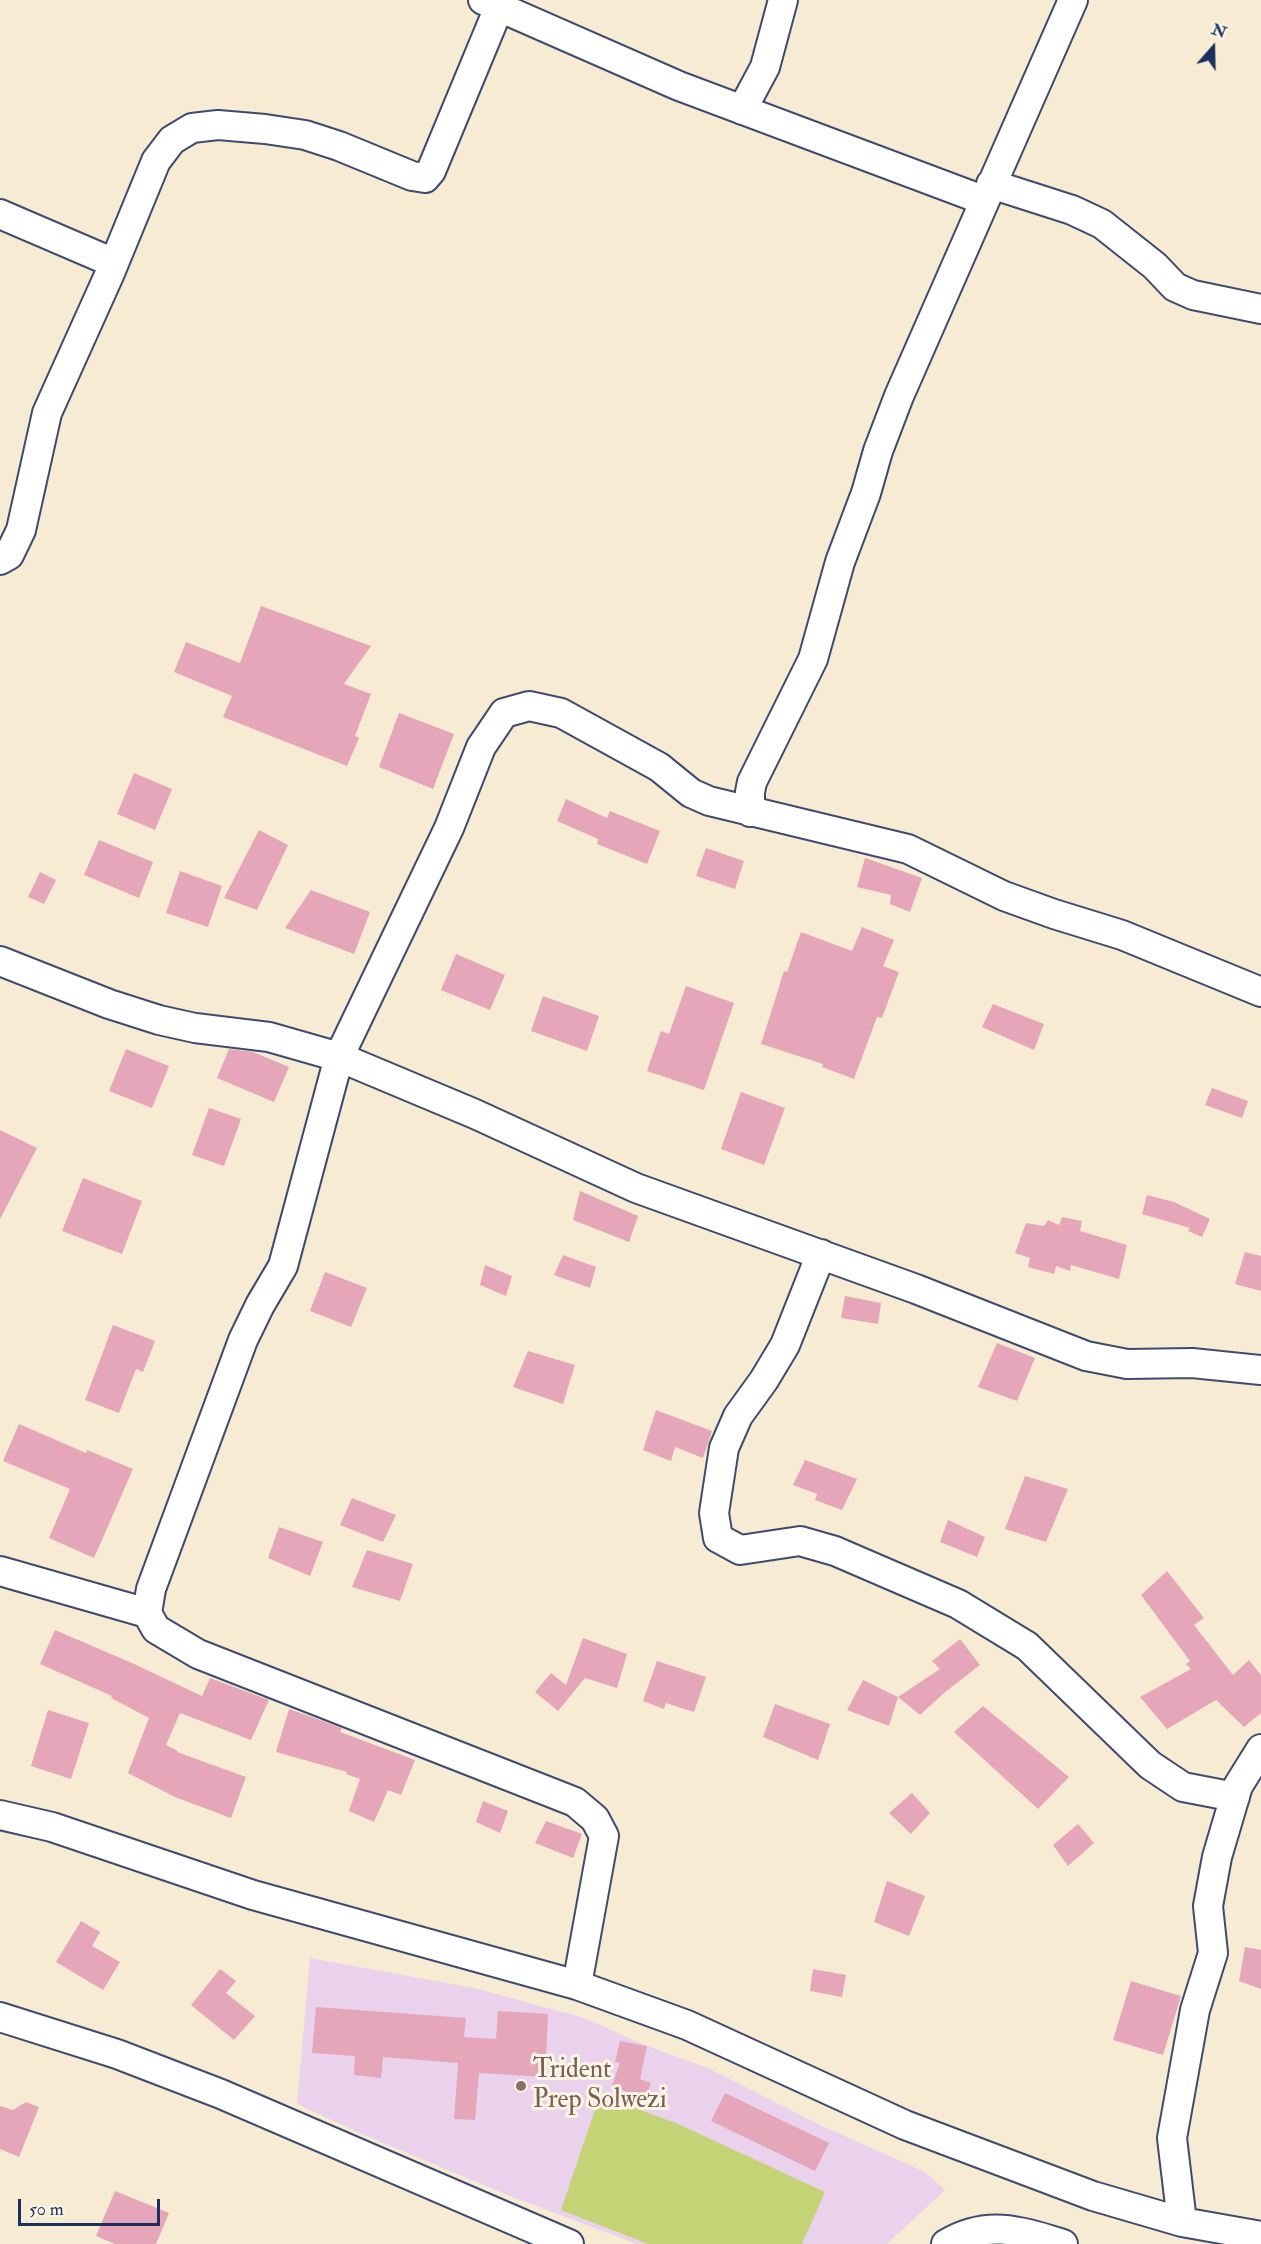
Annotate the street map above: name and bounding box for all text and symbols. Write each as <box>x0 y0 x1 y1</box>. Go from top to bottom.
north arrow <box>1183 18 1243 78</box>
text: N <box>1209 19 1229 43</box>
place label: Trident Prep Solwezi <box>533 2055 667 2116</box>
marker: Trident Prep Solwezi <box>514 2079 528 2093</box>
scale bar <box>21 2187 164 2225</box>
text: 50 m <box>29 2198 64 2221</box>

